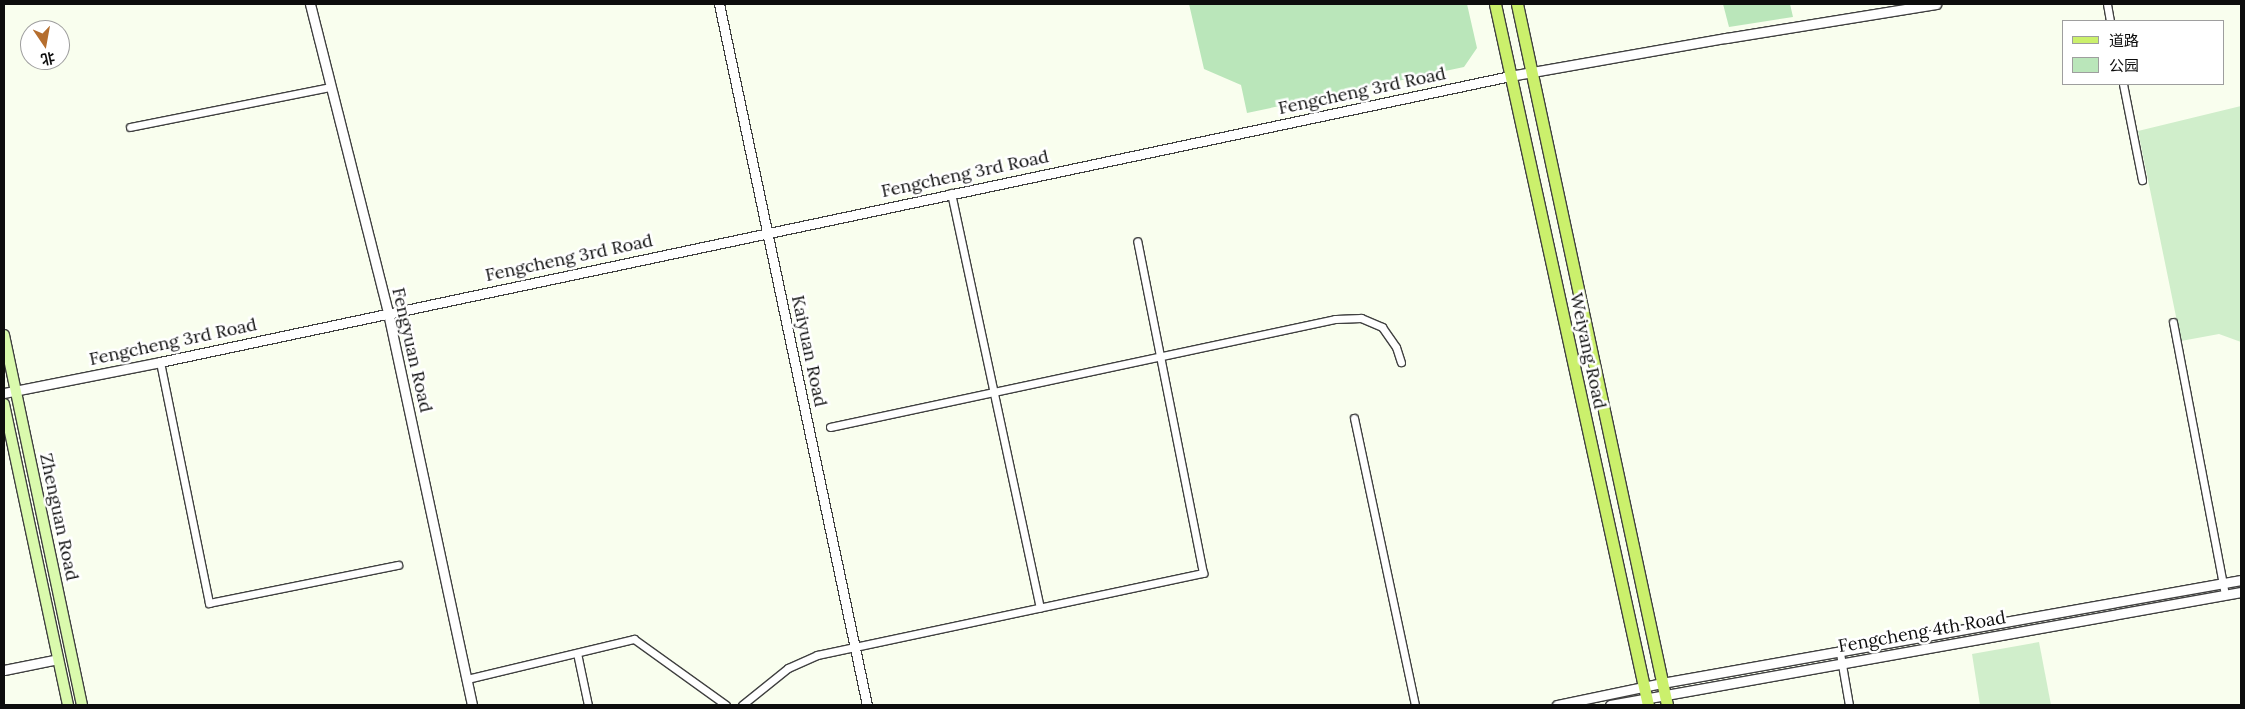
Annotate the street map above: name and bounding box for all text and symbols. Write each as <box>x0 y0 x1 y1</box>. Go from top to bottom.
north arrow <box>20 20 70 70</box>
legend <box>2062 20 2225 85</box>
text: 道路 <box>2109 31 2139 50</box>
text: 北 <box>39 48 57 69</box>
text: 公园 <box>2109 56 2139 75</box>
street label: Fengcheng 3rd Road <box>1276 63 1448 119</box>
street label: Fengcheng 3rd Road <box>879 146 1051 202</box>
street label: Fengcheng 3rd Road <box>483 230 655 286</box>
street label: Fengyuan Road <box>387 285 437 415</box>
street label: Weiyang Road <box>1565 291 1611 411</box>
street label: Kaiyuan Road <box>787 293 831 409</box>
street label: Fengcheng 3rd Road <box>87 314 259 370</box>
street label: Zhenguan Road <box>35 451 83 583</box>
street label: Fengcheng 4th Road <box>1836 607 2008 657</box>

